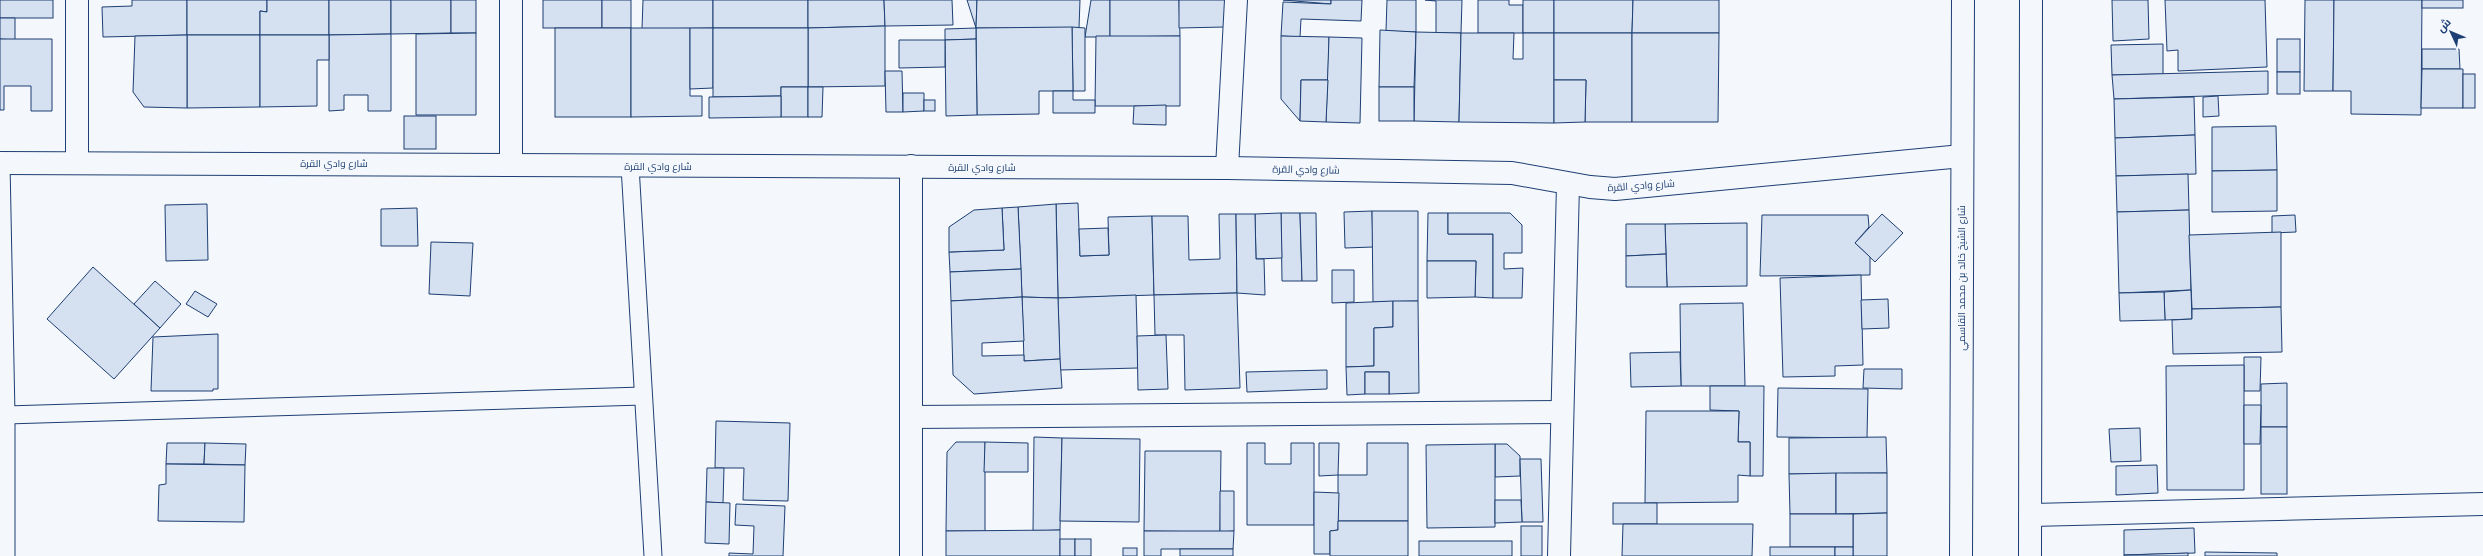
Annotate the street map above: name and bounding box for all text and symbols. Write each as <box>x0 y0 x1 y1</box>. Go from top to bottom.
north arrow <box>2431 12 2471 52</box>
text: ش <box>2434 15 2454 35</box>
street label: شارع وادي القرة <box>300 157 368 171</box>
street label: شارع وادي القرة <box>624 160 692 174</box>
street label: شارع وادي القرة <box>948 161 1016 175</box>
street label: شارع وادي القرة <box>1272 162 1340 178</box>
street label: شارع وادي القرة <box>1607 177 1675 195</box>
street label: شارع الشيخ خالد بن محمد القاسمي <box>1955 205 1969 351</box>

